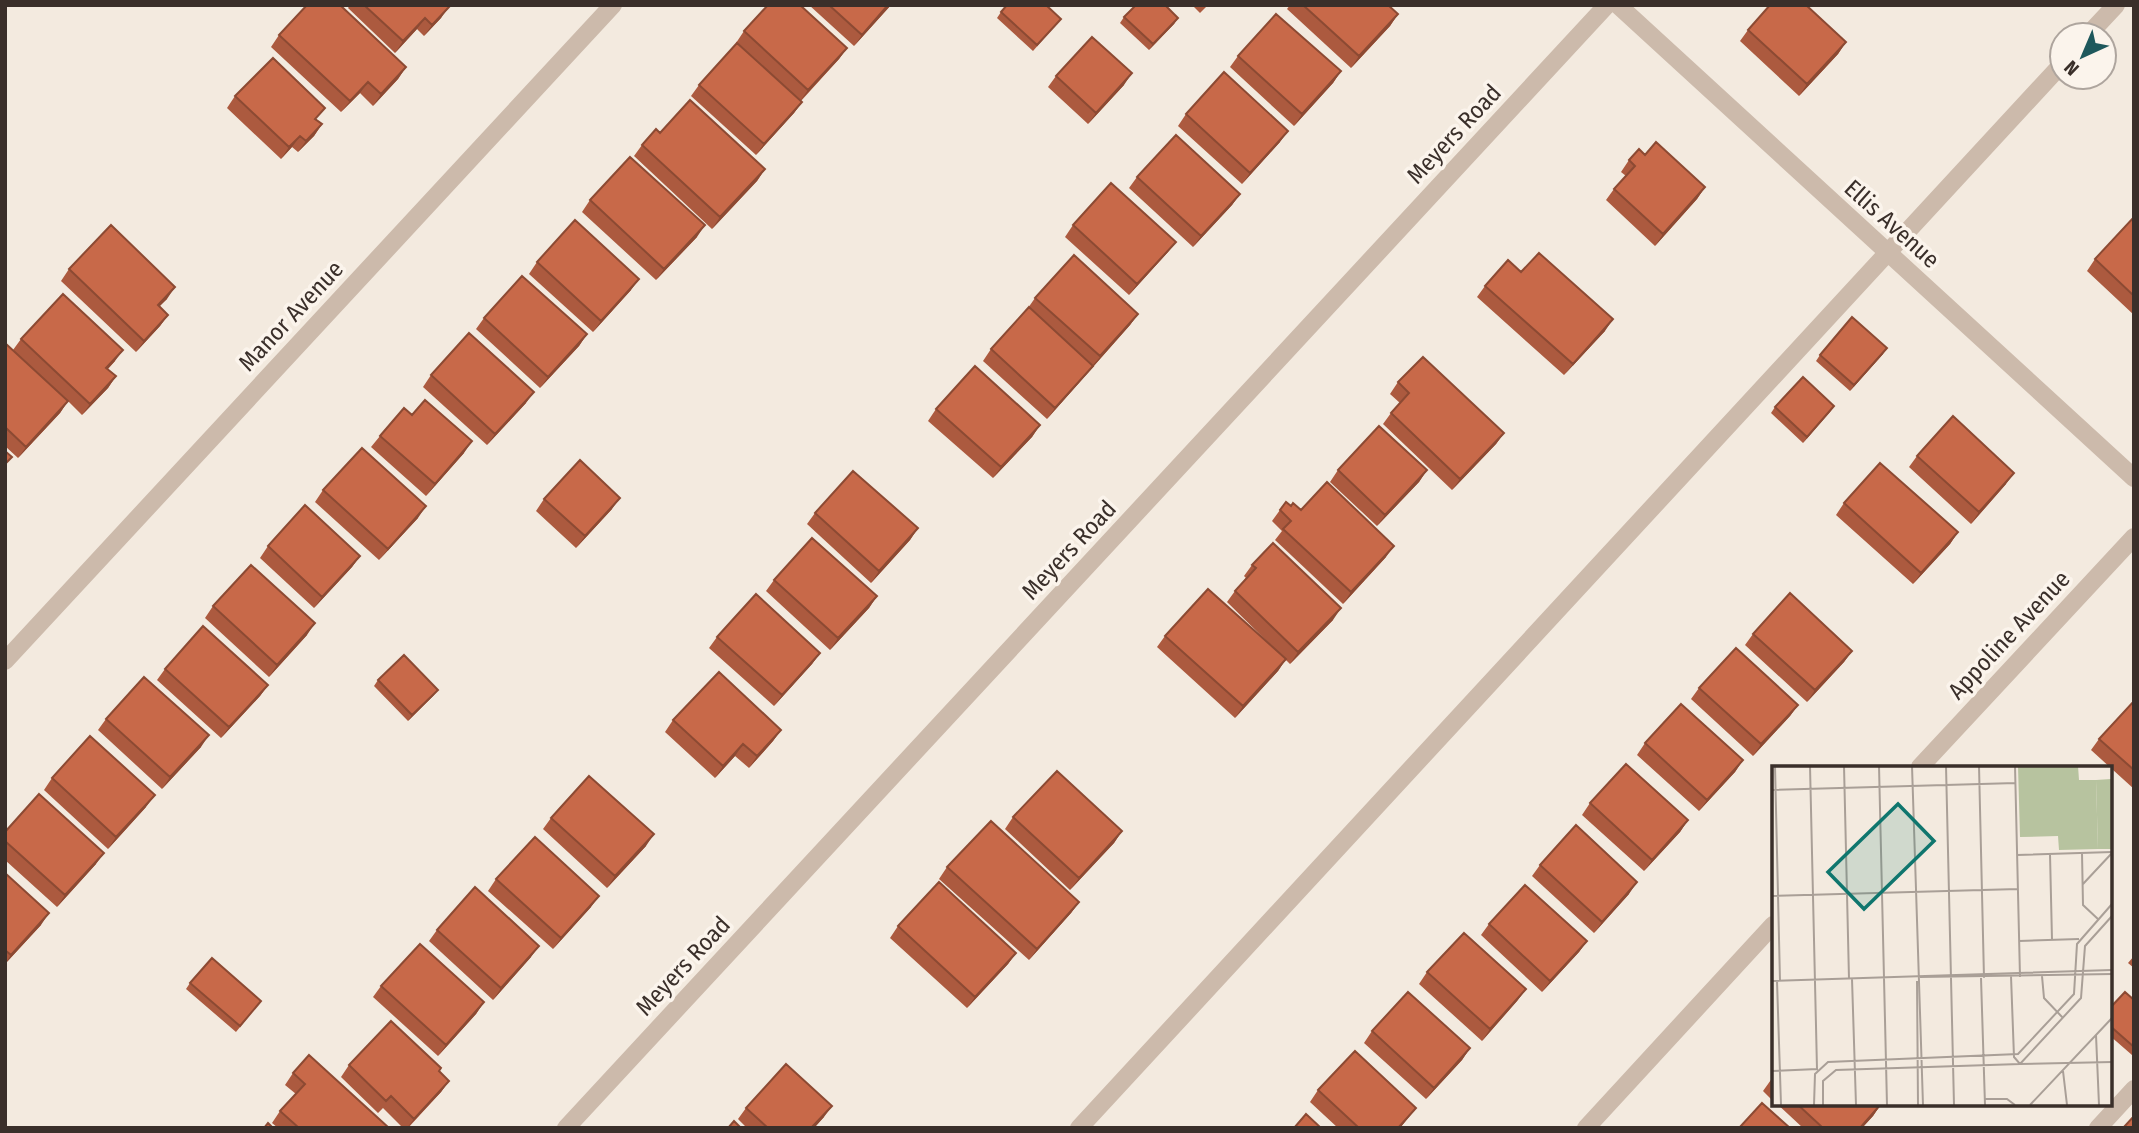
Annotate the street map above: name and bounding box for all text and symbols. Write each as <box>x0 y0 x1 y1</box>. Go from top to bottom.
north arrow <box>2048 21 2118 91</box>
text: N <box>2059 56 2084 80</box>
street label: Meyers Road <box>1401 79 1507 189</box>
street label: Ellis Avenue <box>1839 174 1945 274</box>
street label: Manor Avenue <box>233 255 349 377</box>
street label: Meyers Road <box>1016 495 1122 605</box>
street label: Appoline Avenue <box>1942 565 2076 705</box>
inset map <box>1772 766 2111 1105</box>
street label: Meyers Road <box>630 911 736 1021</box>

